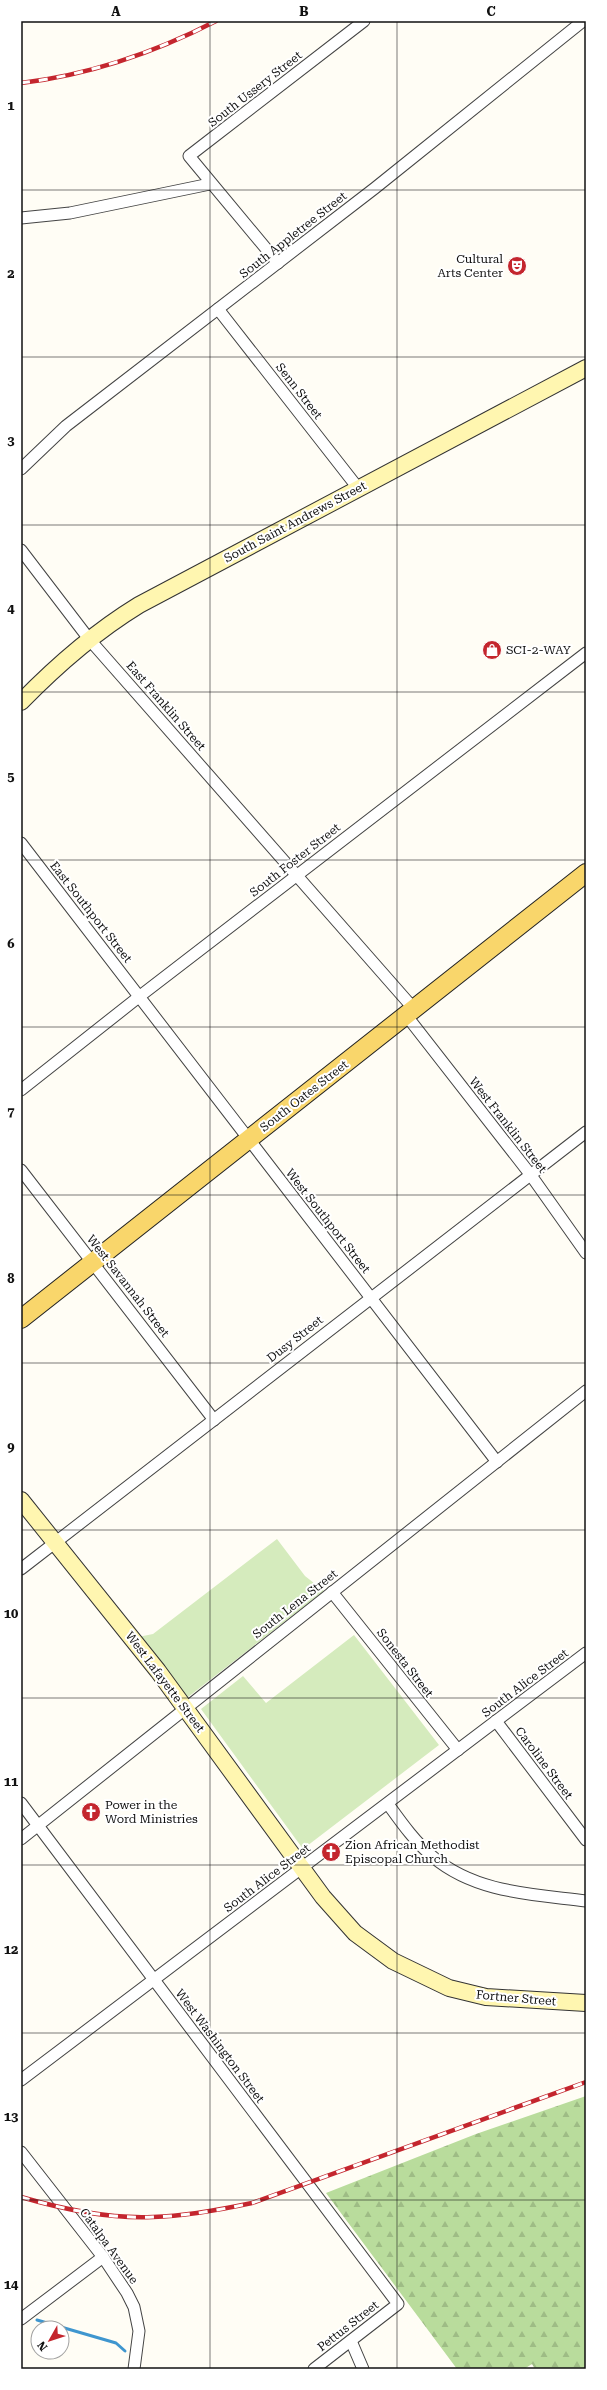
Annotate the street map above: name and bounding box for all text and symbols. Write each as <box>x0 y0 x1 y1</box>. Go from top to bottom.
text: A <box>111 4 121 19</box>
text: B <box>299 4 309 19</box>
text: C <box>486 4 496 19</box>
street label: South Ussery Street <box>205 48 305 130</box>
text: 1 <box>7 98 15 113</box>
street label: South Appletree Street <box>237 189 350 281</box>
place label: Cultural Arts Center <box>437 252 503 280</box>
theatre icon: Cultural Arts Center <box>506 255 528 277</box>
text: 2 <box>7 266 15 281</box>
street label: Senn Street <box>273 360 326 422</box>
text: 3 <box>7 433 15 448</box>
street label: South Saint Andrews Street <box>222 478 369 566</box>
text: 4 <box>7 601 15 616</box>
shop icon: SCI-2-WAY <box>481 639 503 661</box>
place label: SCI-2-WAY <box>506 643 572 657</box>
street label: East Franklin Street <box>123 659 209 754</box>
text: 5 <box>7 769 15 784</box>
street label: South Foster Street <box>247 820 343 900</box>
street label: East Southport Street <box>47 859 135 966</box>
text: 6 <box>7 936 15 951</box>
street label: South Oates Street <box>257 1057 351 1135</box>
street label: West Franklin Street <box>466 1074 550 1176</box>
text: 7 <box>7 1104 15 1119</box>
street label: West Southport Street <box>283 1166 373 1276</box>
street label: West Savannah Street <box>84 1232 173 1340</box>
text: 8 <box>7 1271 15 1286</box>
street label: Dusy Street <box>264 1313 326 1365</box>
text: 9 <box>7 1439 15 1454</box>
street label: South Lena Street <box>250 1566 341 1641</box>
text: 10 <box>4 1606 18 1621</box>
street label: Sonesta Street <box>374 1626 437 1701</box>
street label: West Lafayette Street <box>122 1629 208 1736</box>
street label: South Alice Street <box>479 1646 571 1720</box>
street label: Caroline Street <box>512 1724 576 1802</box>
text: 11 <box>4 1774 18 1789</box>
place label: Power in the Word Ministries <box>105 1798 198 1826</box>
church icon: Power in the Word Ministries <box>80 1801 102 1823</box>
place label: Zion African Methodist Episcopal Church <box>345 1838 480 1866</box>
street label: South Alice Street <box>221 1841 313 1915</box>
church icon: Zion African Methodist Episcopal Church <box>320 1841 342 1863</box>
text: 12 <box>4 1942 18 1957</box>
street label: West Washington Street <box>173 1986 268 2106</box>
street label: Fortner Street <box>475 1988 557 2009</box>
text: 13 <box>4 2109 18 2124</box>
street label: Catalpa Avenue <box>77 2206 141 2287</box>
text: 14 <box>4 2277 19 2292</box>
street label: Pettus Street <box>315 2297 382 2354</box>
north arrow <box>30 2320 70 2360</box>
text: N <box>35 2338 50 2353</box>

